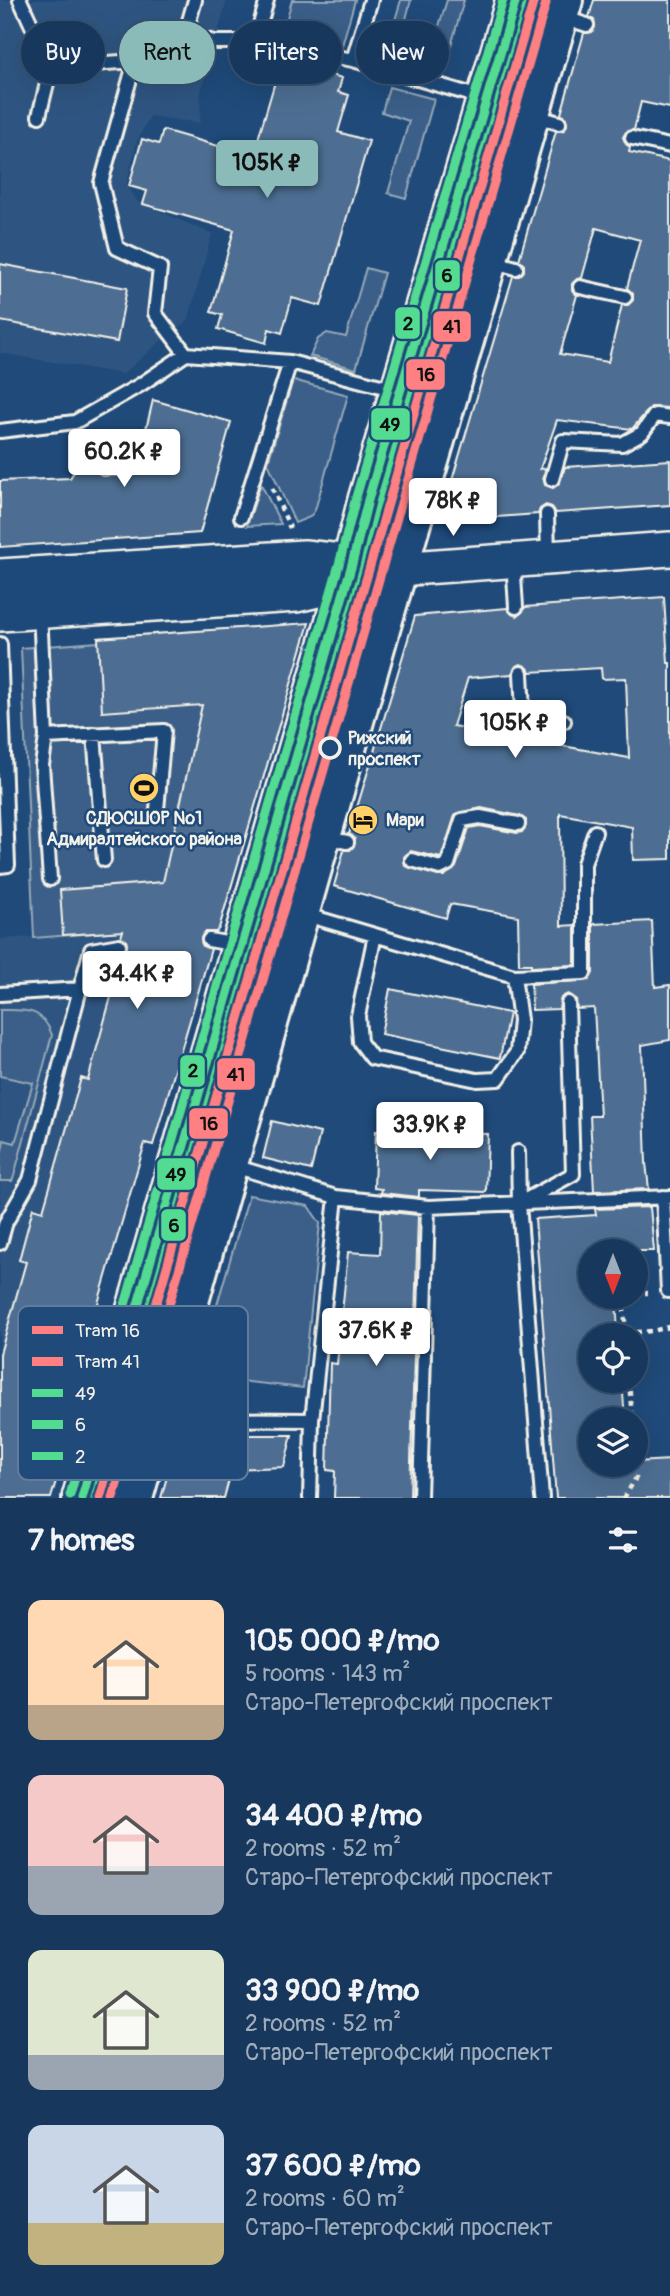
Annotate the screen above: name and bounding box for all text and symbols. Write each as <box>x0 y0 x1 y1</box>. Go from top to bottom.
chip: Buy <box>21 21 105 84</box>
chip: Rent <box>119 21 215 84</box>
chip: Filters <box>229 21 342 84</box>
chip: New <box>356 21 449 84</box>
pin: 105K ₽ <box>210 140 324 200</box>
text: 105K ₽ <box>232 148 302 177</box>
line badge: 6 <box>434 259 461 292</box>
text: 6 <box>441 264 453 288</box>
line badge: 2 <box>394 306 421 340</box>
line badge: 41 <box>432 310 472 343</box>
text: 2 <box>403 312 414 336</box>
text: 41 <box>443 315 461 339</box>
line badge: 16 <box>405 358 446 391</box>
text: 16 <box>417 363 435 387</box>
line badge: 49 <box>370 407 411 441</box>
text: 49 <box>380 413 401 437</box>
pin: 60.2K ₽ <box>59 430 189 489</box>
text: 60.2K ₽ <box>84 437 164 466</box>
pin: 78K ₽ <box>404 478 502 538</box>
text: 78K ₽ <box>425 486 481 515</box>
pin: 105K ₽ <box>458 700 572 760</box>
text: 105K ₽ <box>480 708 550 737</box>
place label: Рижский проспект <box>348 727 422 771</box>
marker: Рижский проспект <box>319 737 341 759</box>
sports icon: СДЮСШОР №1 Адмиралтейского района <box>127 771 161 805</box>
hotel icon: Мари <box>346 803 380 837</box>
place label: СДЮСШОР №1 Адмиралтейского района <box>46 807 242 851</box>
place label: Мари <box>386 809 424 832</box>
pin: 34.4K ₽ <box>72 951 202 1011</box>
text: 34.4K ₽ <box>98 959 176 988</box>
line badge: 2 <box>179 1054 206 1088</box>
line badge: 41 <box>216 1057 256 1091</box>
text: 2 <box>188 1059 199 1083</box>
text: 41 <box>227 1063 245 1087</box>
pin: 33.9K ₽ <box>365 1102 495 1162</box>
line badge: 16 <box>188 1107 229 1140</box>
text: 33.9K ₽ <box>392 1110 468 1139</box>
text: 16 <box>200 1112 218 1136</box>
line badge: 49 <box>156 1157 196 1191</box>
text: 49 <box>166 1163 187 1187</box>
line badge: 6 <box>160 1208 187 1242</box>
text: 6 <box>168 1214 180 1238</box>
north arrow <box>578 1239 648 1309</box>
map controls <box>578 1239 648 1477</box>
legend <box>18 1306 248 1480</box>
pin: 37.6K ₽ <box>311 1308 441 1368</box>
text: 37.6K ₽ <box>338 1316 414 1345</box>
text: Tram 16 <box>75 1319 140 1343</box>
button: locate <box>578 1323 648 1393</box>
text: Tram 41 <box>75 1350 140 1374</box>
text: 49 <box>75 1382 96 1406</box>
button: layers <box>578 1407 648 1477</box>
text: 6 <box>75 1413 86 1437</box>
text: 2 <box>75 1445 86 1469</box>
icon: filters <box>604 1521 642 1559</box>
text: 7 homes <box>28 1522 135 1559</box>
text: 105 000 ₽/mo <box>245 1622 440 1659</box>
icon: home <box>84 1628 168 1712</box>
text: 5 rooms · 143 m² <box>245 1659 410 1688</box>
text: Старо-Петергофский проспект <box>245 1688 553 1717</box>
text: 34 400 ₽/mo <box>245 1797 422 1834</box>
icon: home <box>84 1803 168 1887</box>
text: 2 rooms · 52 m² <box>245 1834 401 1863</box>
text: Старо-Петергофский проспект <box>245 1863 553 1892</box>
text: 33 900 ₽/mo <box>245 1972 419 2009</box>
icon: home <box>84 1978 168 2062</box>
text: 2 rooms · 52 m² <box>245 2009 401 2038</box>
text: Старо-Петергофский проспект <box>245 2038 553 2067</box>
text: 37 600 ₽/mo <box>245 2147 421 2184</box>
icon: home <box>84 2153 168 2237</box>
text: 2 rooms · 60 m² <box>245 2184 405 2213</box>
text: Старо-Петергофский проспект <box>245 2213 553 2242</box>

